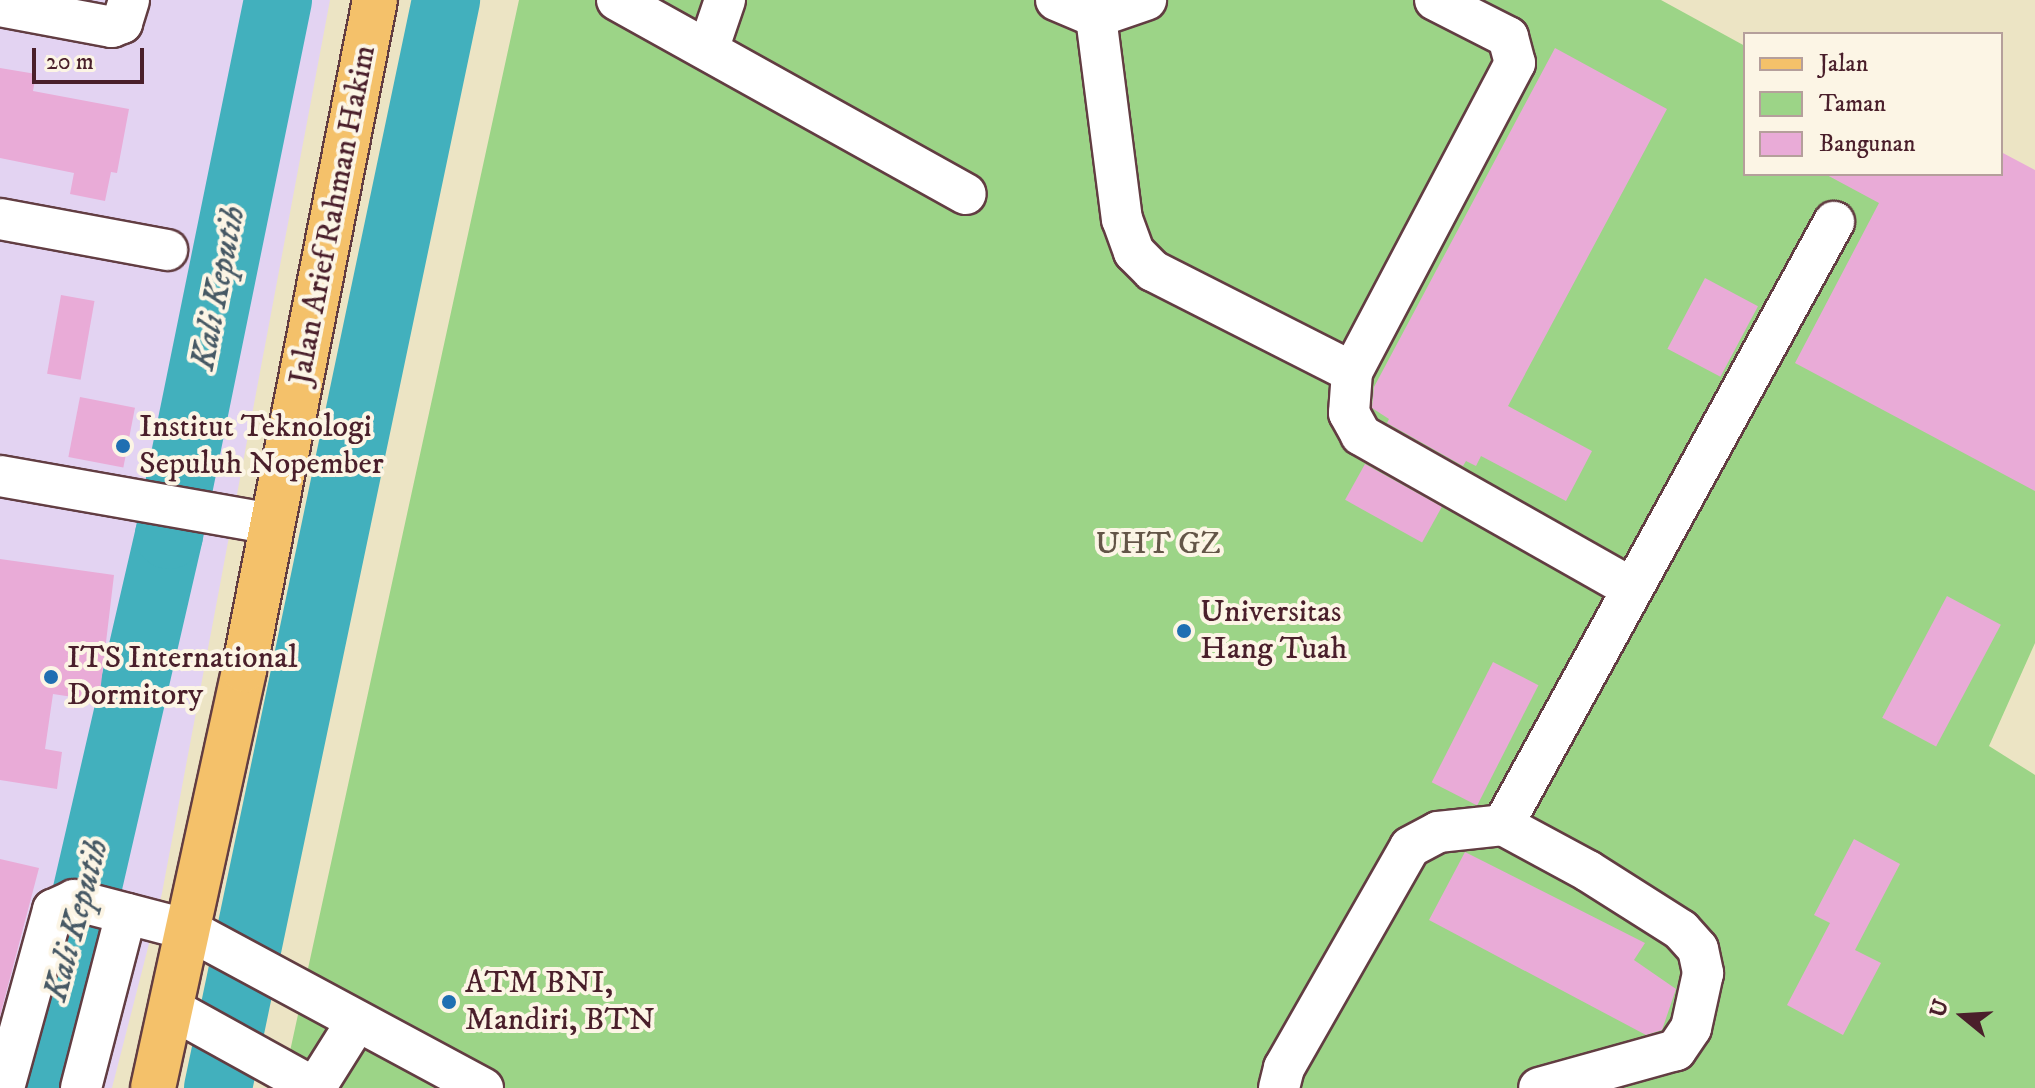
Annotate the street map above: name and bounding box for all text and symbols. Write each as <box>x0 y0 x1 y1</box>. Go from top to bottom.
scale bar <box>36 32 148 82</box>
legend <box>1743 32 2003 176</box>
street label: Jalan Arief Rahman Hakim <box>281 42 385 388</box>
text: 20 m <box>46 47 94 77</box>
text: Jalan <box>1819 49 1868 79</box>
text: Taman <box>1819 89 1886 119</box>
text: Bangunan <box>1819 129 1915 159</box>
water label: Kali Keputih <box>183 203 255 373</box>
place label: Institut Teknologi Sepuluh Nopember <box>139 409 384 484</box>
marker: Institut Teknologi Sepuluh Nopember <box>114 437 132 455</box>
park label: UHT GZ <box>1095 525 1221 563</box>
place label: Universitas Hang Tuah <box>1200 594 1347 669</box>
marker: Universitas Hang Tuah <box>1175 622 1193 640</box>
place label: ITS International Dormitory <box>67 640 298 715</box>
marker: ITS International Dormitory <box>42 668 60 686</box>
water label: Kali Keputih <box>36 835 118 1005</box>
place label: ATM BNI, Mandiri, BTN <box>465 965 655 1040</box>
north arrow <box>1923 976 2003 1056</box>
marker: ATM BNI, Mandiri, BTN <box>440 993 458 1011</box>
text: U <box>1924 996 1955 1021</box>

